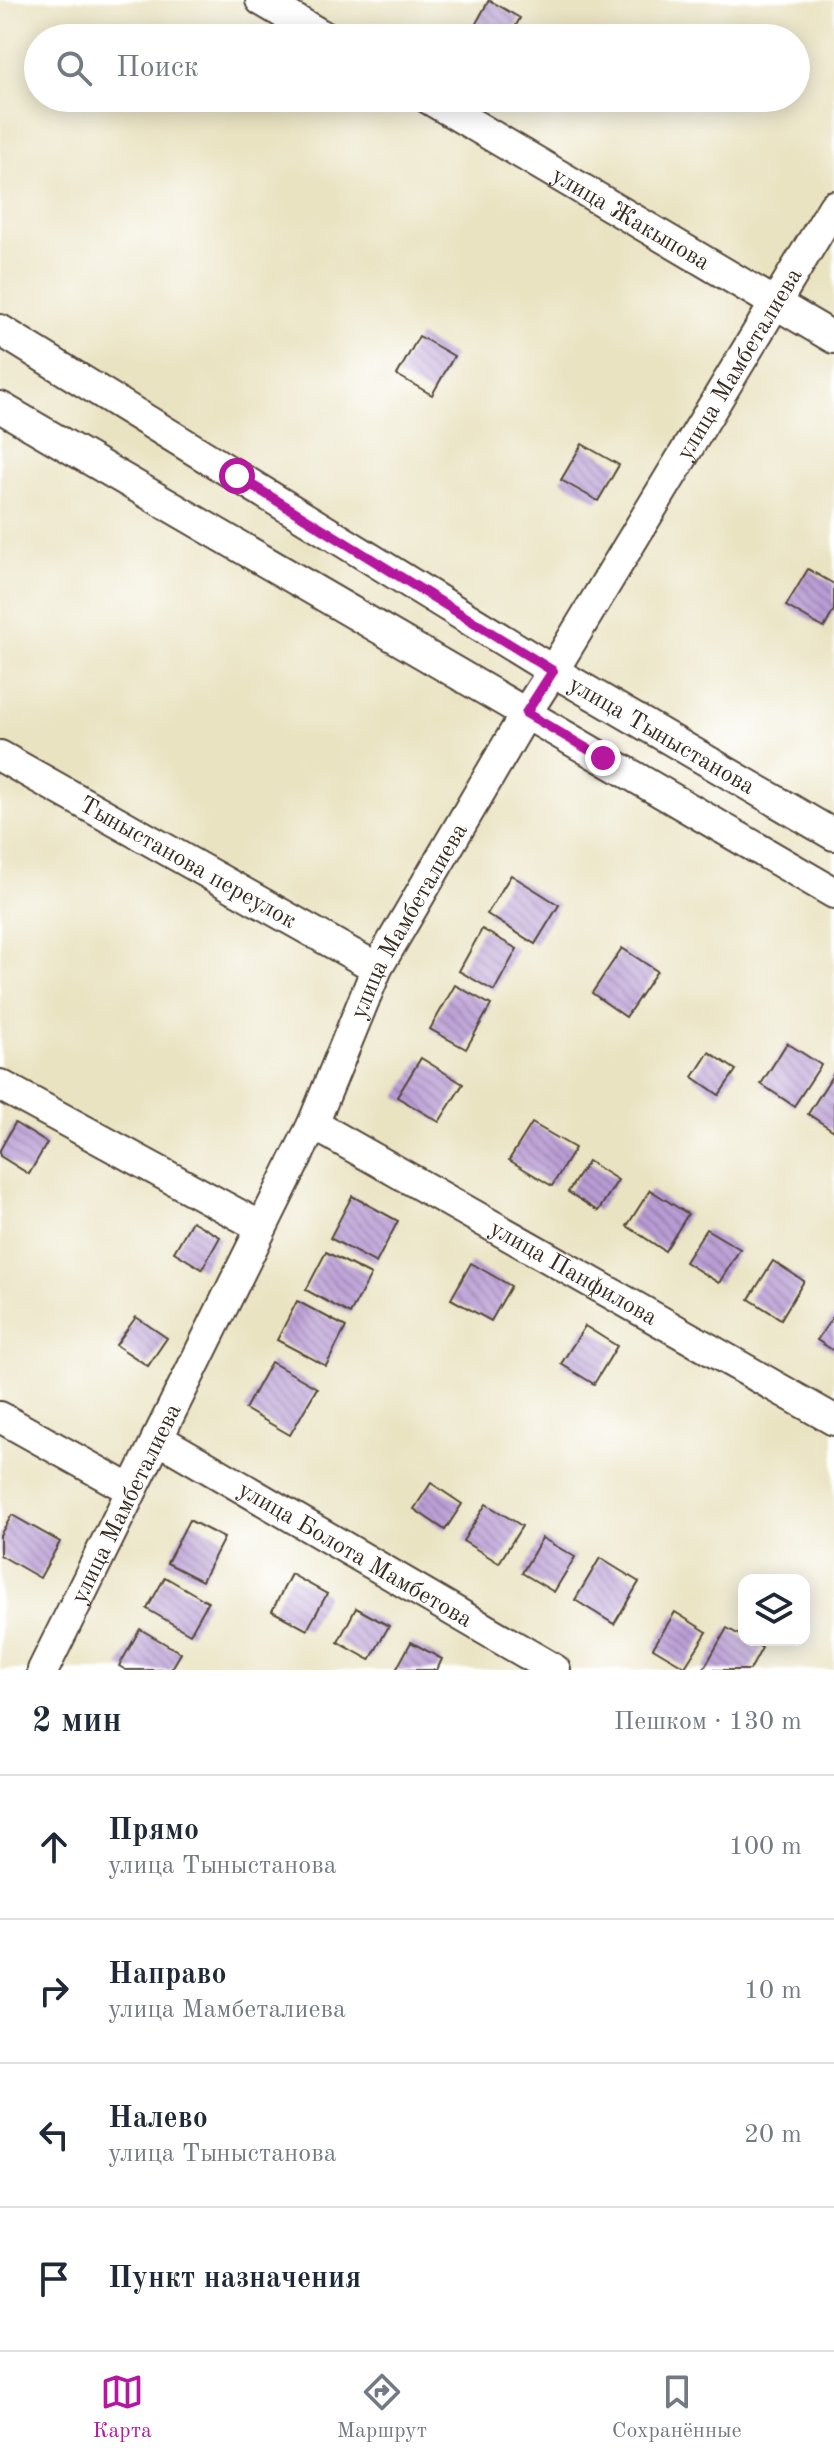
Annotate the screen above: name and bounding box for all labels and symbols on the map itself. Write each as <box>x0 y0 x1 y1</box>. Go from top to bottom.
street label: улица Жакыпова <box>547 164 714 276</box>
street label: улица Мамбеталиева <box>673 264 808 465</box>
route start <box>219 458 255 494</box>
street label: улица Тыныстанова <box>564 673 758 800</box>
route end <box>585 740 621 776</box>
street label: Тыныстанова переулок <box>75 793 300 934</box>
street label: улица Мамбеталиева <box>347 819 473 1023</box>
street label: улица Панфилова <box>485 1217 661 1331</box>
street label: улица Мамбеталиева <box>68 1400 187 1608</box>
street label: улица Болота Мамбетова <box>234 1478 476 1633</box>

